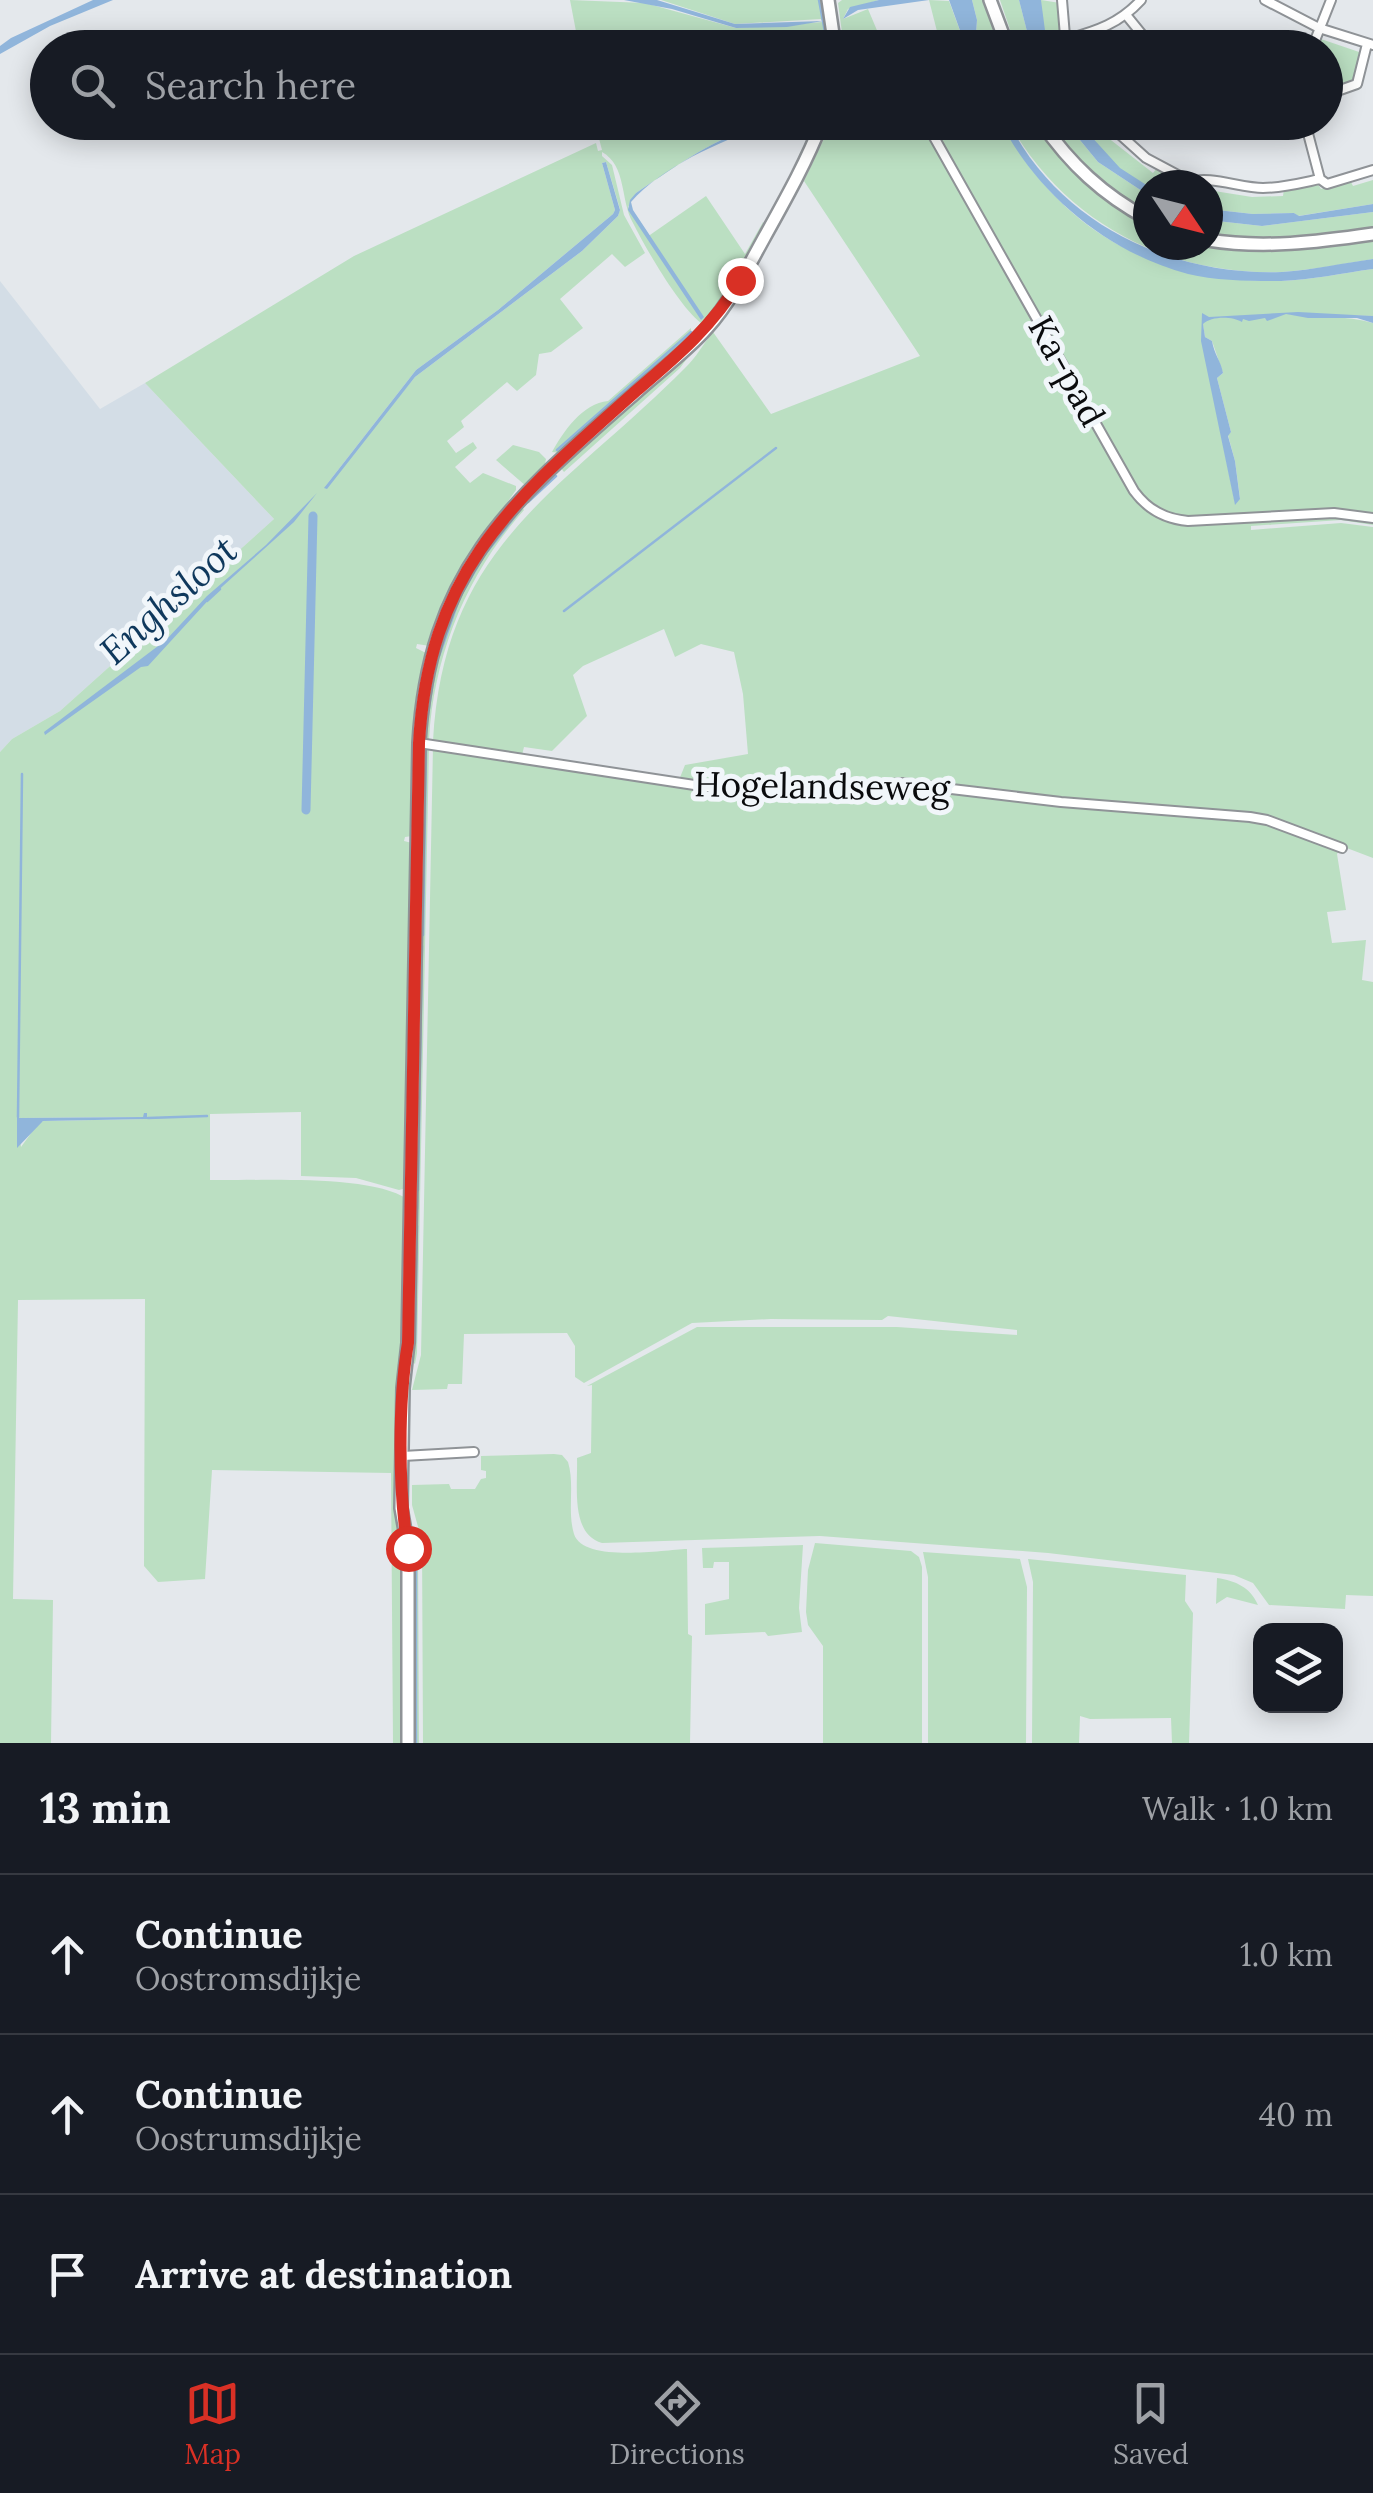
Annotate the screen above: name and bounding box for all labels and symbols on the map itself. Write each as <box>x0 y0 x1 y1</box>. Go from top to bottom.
north arrow <box>1133 170 1223 260</box>
route end <box>718 258 764 304</box>
street label: Ka-pad <box>1018 308 1116 434</box>
water label: Enghsloot <box>89 526 247 675</box>
street label: Hogelandseweg <box>694 761 951 811</box>
route start <box>386 1526 432 1572</box>

